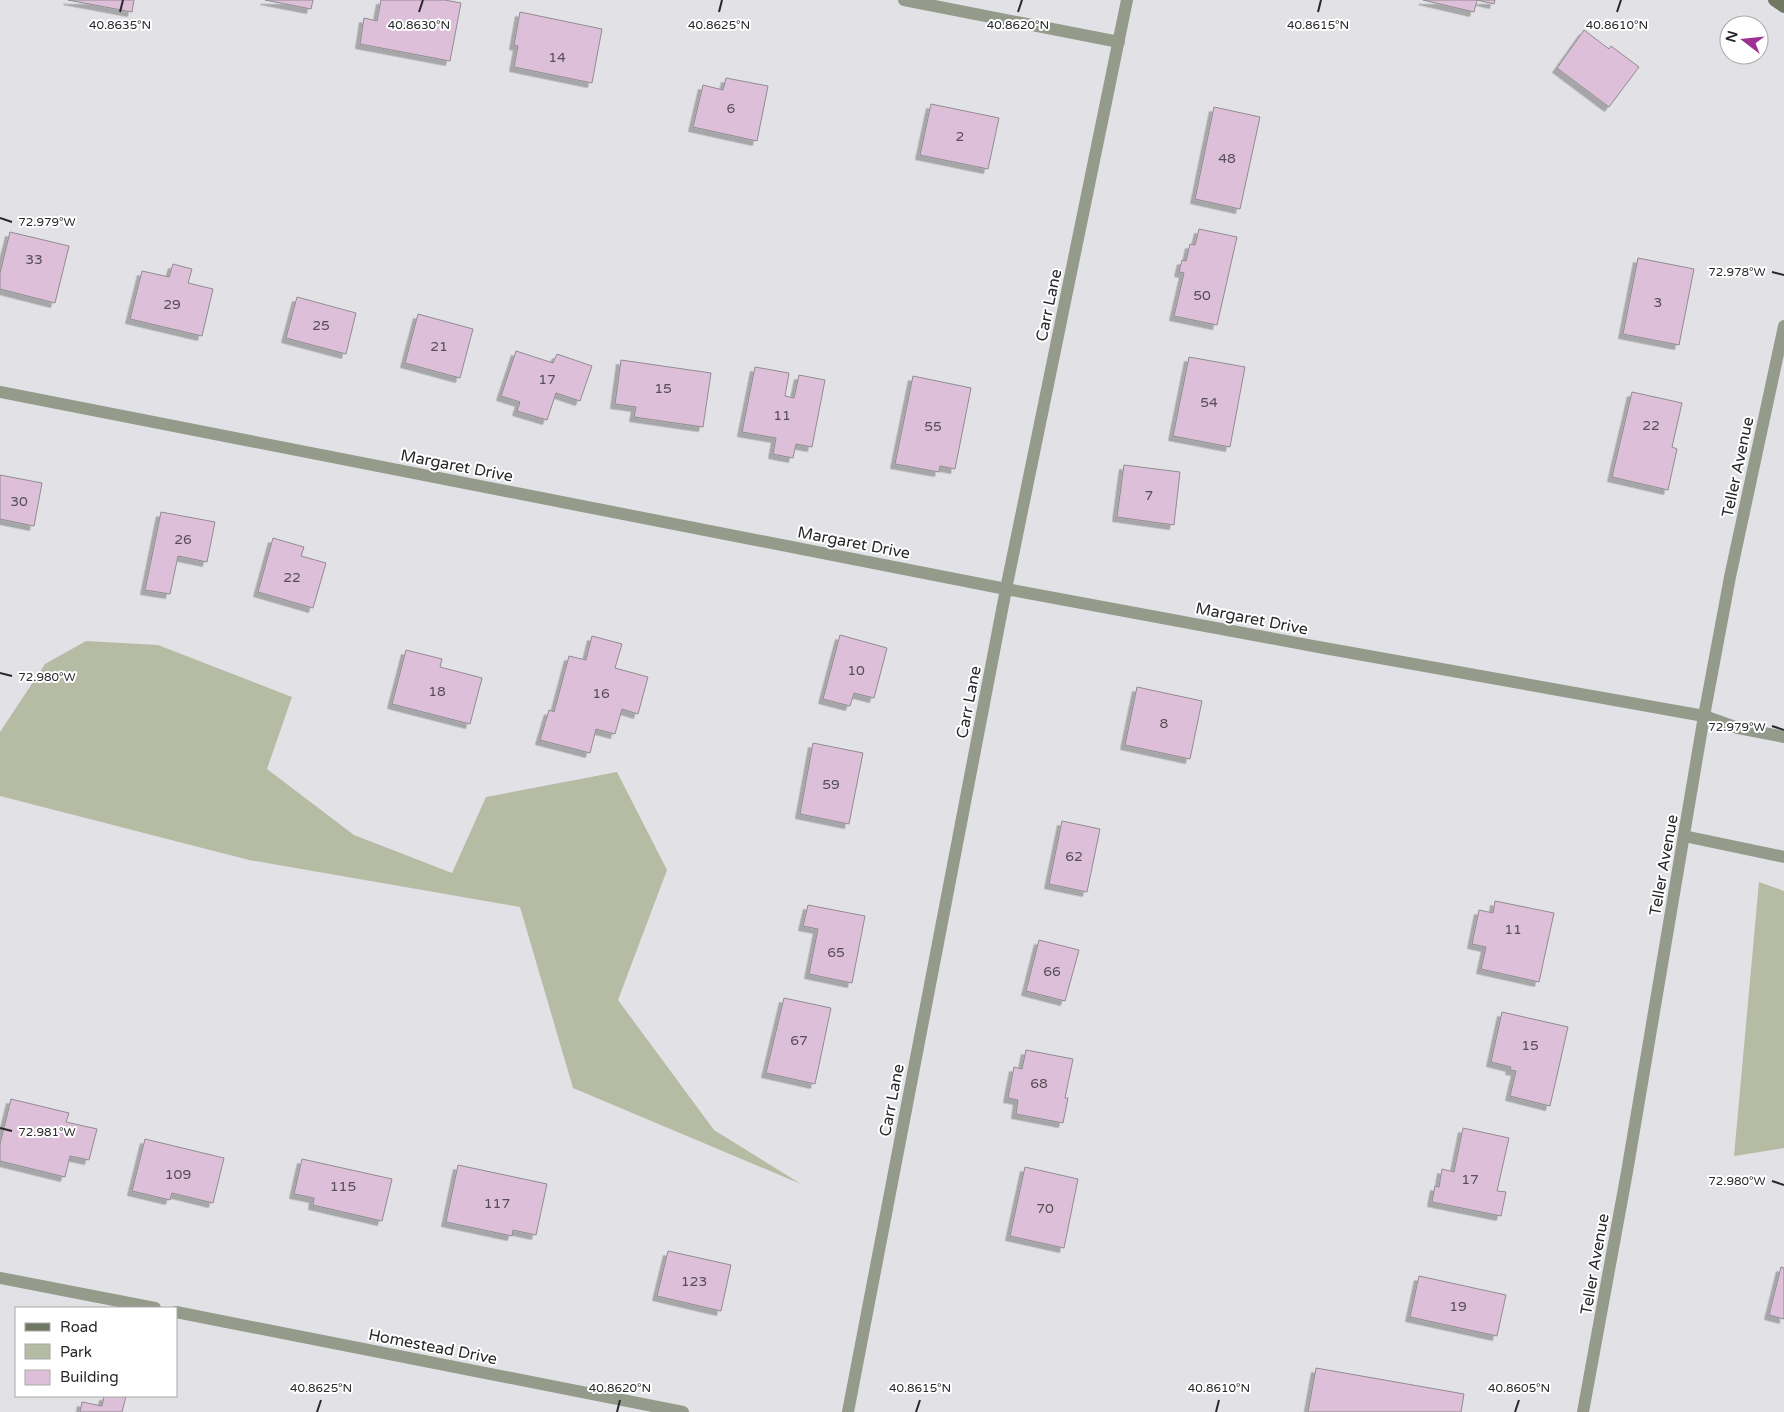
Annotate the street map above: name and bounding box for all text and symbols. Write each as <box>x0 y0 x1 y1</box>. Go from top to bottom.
north arrow <box>1719 15 1769 65</box>
text: 40.8635°N <box>89 18 151 32</box>
text: 40.8630°N <box>388 18 450 32</box>
text: 40.8625°N <box>688 18 750 32</box>
text: 40.8620°N <box>987 18 1049 32</box>
text: 40.8615°N <box>1287 18 1349 32</box>
text: 40.8610°N <box>1586 18 1648 32</box>
text: N <box>1722 29 1742 44</box>
house number: 14 <box>548 49 566 66</box>
house number: 6 <box>727 100 736 117</box>
house number: 2 <box>956 128 964 145</box>
house number: 48 <box>1218 150 1236 167</box>
text: 72.979°W <box>18 215 76 229</box>
house number: 33 <box>25 251 43 268</box>
text: 72.978°W <box>1708 265 1766 279</box>
street label: Carr Lane <box>1032 267 1066 343</box>
house number: 50 <box>1193 287 1211 304</box>
house number: 3 <box>1654 294 1662 311</box>
house number: 29 <box>163 296 181 313</box>
house number: 25 <box>312 317 330 334</box>
house number: 21 <box>430 338 448 355</box>
house number: 17 <box>538 371 556 388</box>
house number: 15 <box>654 380 672 397</box>
house number: 54 <box>1200 394 1218 411</box>
house number: 11 <box>773 407 791 424</box>
street label: Teller Avenue <box>1718 415 1758 519</box>
house number: 22 <box>1642 417 1660 434</box>
house number: 55 <box>924 418 942 435</box>
street label: Margaret Drive <box>399 445 515 487</box>
house number: 7 <box>1145 487 1153 504</box>
house number: 30 <box>10 493 28 510</box>
street label: Margaret Drive <box>796 522 912 564</box>
house number: 26 <box>174 531 192 548</box>
house number: 22 <box>283 569 301 586</box>
street label: Margaret Drive <box>1194 598 1310 640</box>
house number: 10 <box>847 662 865 679</box>
street label: Carr Lane <box>952 664 986 740</box>
text: 72.980°W <box>18 670 76 684</box>
house number: 18 <box>428 683 446 700</box>
house number: 16 <box>592 685 610 702</box>
house number: 8 <box>1160 715 1169 732</box>
text: 72.979°W <box>1708 720 1766 734</box>
house number: 59 <box>822 776 840 793</box>
street label: Teller Avenue <box>1645 813 1683 917</box>
house number: 62 <box>1065 848 1083 865</box>
house number: 11 <box>1504 921 1522 938</box>
house number: 65 <box>827 944 845 961</box>
house number: 66 <box>1043 963 1061 980</box>
house number: 67 <box>790 1032 808 1049</box>
house number: 15 <box>1521 1037 1539 1054</box>
street label: Carr Lane <box>875 1062 909 1138</box>
house number: 68 <box>1030 1075 1048 1092</box>
text: 72.981°W <box>18 1125 76 1139</box>
house number: 109 <box>165 1166 191 1183</box>
house number: 17 <box>1461 1171 1479 1188</box>
text: 72.980°W <box>1708 1174 1766 1188</box>
house number: 115 <box>330 1178 356 1195</box>
house number: 117 <box>484 1195 510 1212</box>
house number: 70 <box>1036 1200 1054 1217</box>
street label: Teller Avenue <box>1576 1212 1614 1316</box>
house number: 123 <box>681 1273 707 1290</box>
house number: 19 <box>1449 1298 1467 1315</box>
legend <box>15 1307 178 1397</box>
text: Road <box>60 1318 98 1336</box>
street label: Homestead Drive <box>367 1325 499 1369</box>
text: Park <box>60 1343 92 1361</box>
text: Building <box>60 1368 119 1386</box>
text: 40.8625°N <box>290 1381 352 1395</box>
text: 40.8620°N <box>589 1381 651 1395</box>
text: 40.8615°N <box>889 1381 951 1395</box>
text: 40.8610°N <box>1188 1381 1250 1395</box>
text: 40.8605°N <box>1488 1381 1550 1395</box>

